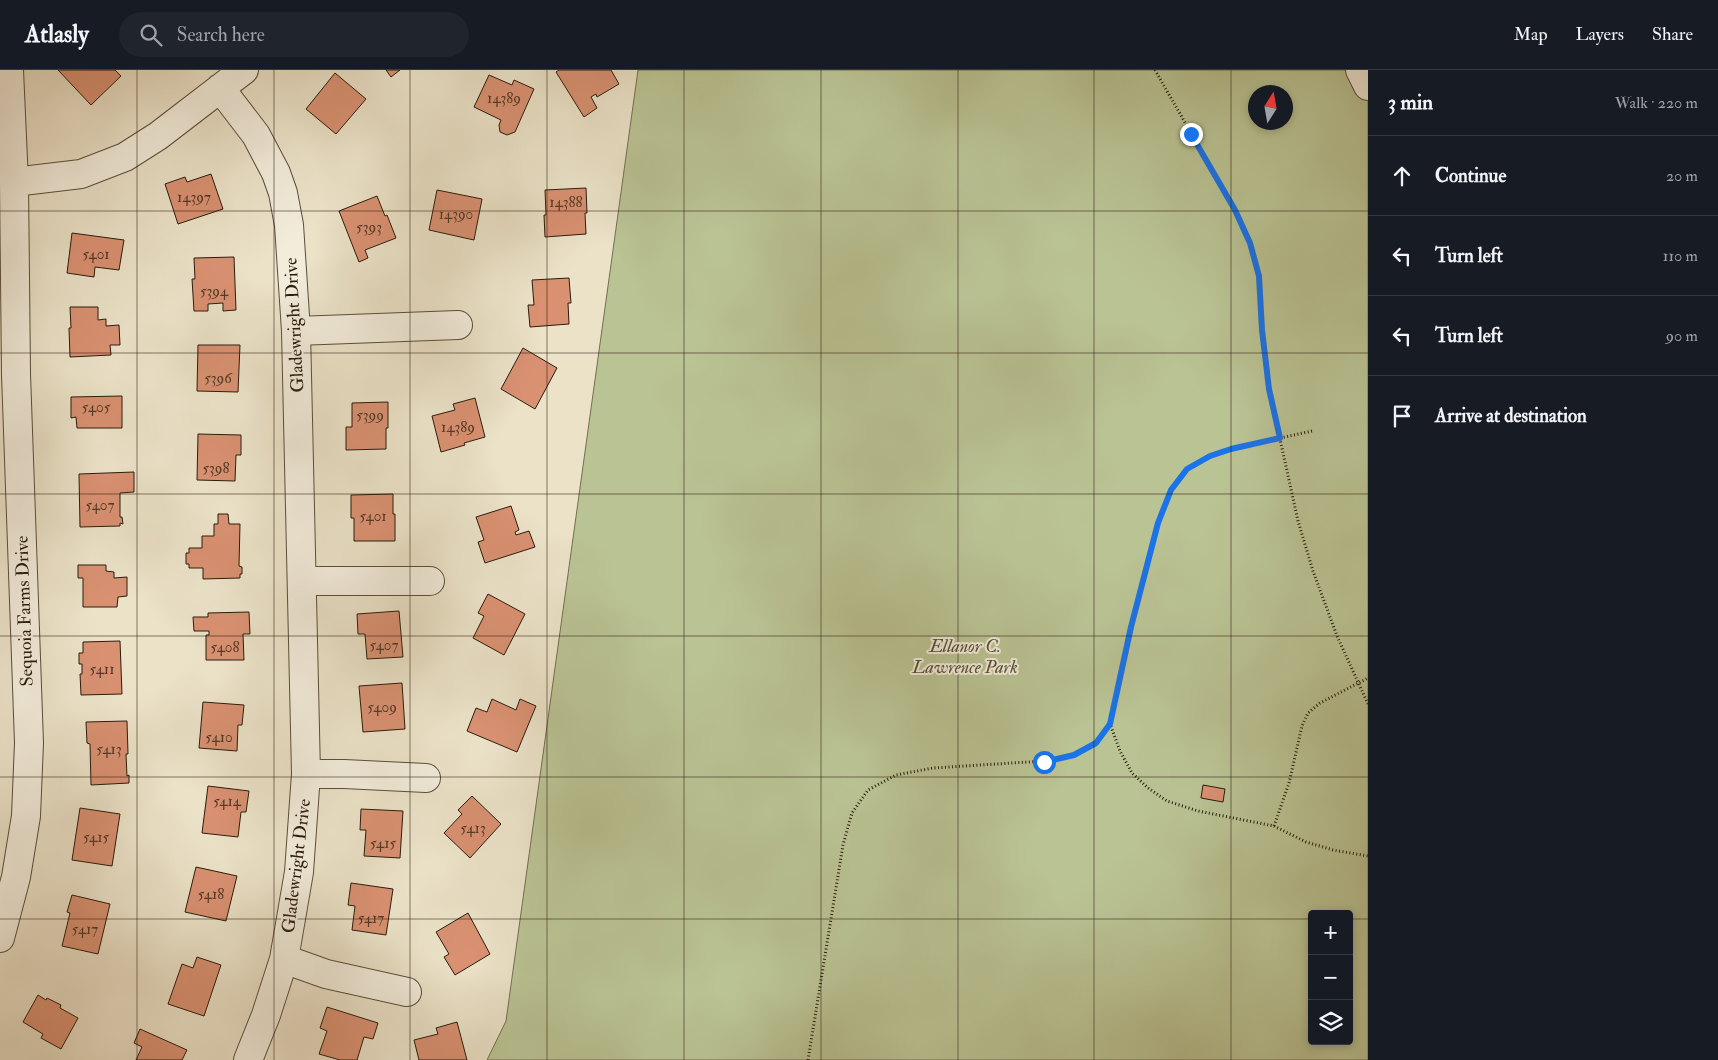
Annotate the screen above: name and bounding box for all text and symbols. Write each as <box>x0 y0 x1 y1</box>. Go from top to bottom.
search box <box>119 12 469 57</box>
text: Atlasly <box>25 19 89 50</box>
icon: search <box>137 21 165 49</box>
text: Search here <box>177 23 265 47</box>
text: Map <box>1514 23 1548 46</box>
text: Layers <box>1576 23 1624 46</box>
text: Share <box>1652 23 1693 46</box>
north arrow <box>1248 85 1293 130</box>
house number: 14389 <box>487 89 521 108</box>
text: 3 min <box>1388 89 1433 116</box>
text: Walk · 220 m <box>1615 93 1698 113</box>
route end <box>1180 123 1203 146</box>
icon: ahead <box>1388 162 1416 190</box>
text: Continue <box>1435 164 1506 188</box>
text: 20 m <box>1666 166 1698 186</box>
house number: 14397 <box>177 188 211 207</box>
house number: 14388 <box>549 193 583 212</box>
house number: 14390 <box>439 205 473 224</box>
house number: 5393 <box>356 218 382 237</box>
icon: left <box>1388 242 1416 270</box>
text: Turn left <box>1435 244 1503 268</box>
house number: 5401 <box>82 245 110 264</box>
text: 110 m <box>1663 246 1698 266</box>
street label: Gladewright Drive <box>279 256 310 393</box>
house number: 5394 <box>200 282 229 301</box>
icon: left <box>1388 322 1416 350</box>
text: Turn left <box>1435 324 1503 348</box>
text: 90 m <box>1666 326 1698 346</box>
house number: 5396 <box>204 369 233 388</box>
house number: 5405 <box>82 398 111 417</box>
icon: arrive <box>1388 402 1416 430</box>
text: Arrive at destination <box>1435 404 1587 428</box>
house number: 5399 <box>356 406 384 425</box>
house number: 14389 <box>441 418 475 437</box>
house number: 5398 <box>202 459 230 478</box>
house number: 5407 <box>86 496 115 515</box>
house number: 5401 <box>359 507 387 526</box>
street label: Sequoia Farms Drive <box>10 535 39 687</box>
park label: Ellanor C. Lawrence Park <box>911 635 1018 679</box>
house number: 5407 <box>370 636 399 655</box>
house number: 5408 <box>210 638 240 657</box>
house number: 5411 <box>89 660 115 679</box>
house number: 5409 <box>367 698 397 717</box>
house number: 5410 <box>205 728 233 747</box>
house number: 5413 <box>96 740 122 759</box>
route start <box>1033 751 1056 774</box>
house number: 5414 <box>213 792 242 811</box>
street label: Gladewright Drive <box>277 797 316 935</box>
house number: 5413 <box>460 819 486 838</box>
house number: 5415 <box>83 828 110 847</box>
house number: 5415 <box>370 834 397 853</box>
house number: 5418 <box>198 885 224 904</box>
house number: 5417 <box>358 909 384 928</box>
map controls <box>1308 910 1353 1045</box>
button: + <box>1308 910 1353 955</box>
house number: 5417 <box>72 920 98 939</box>
button: − <box>1308 955 1353 1000</box>
button: layers <box>1308 1000 1353 1045</box>

